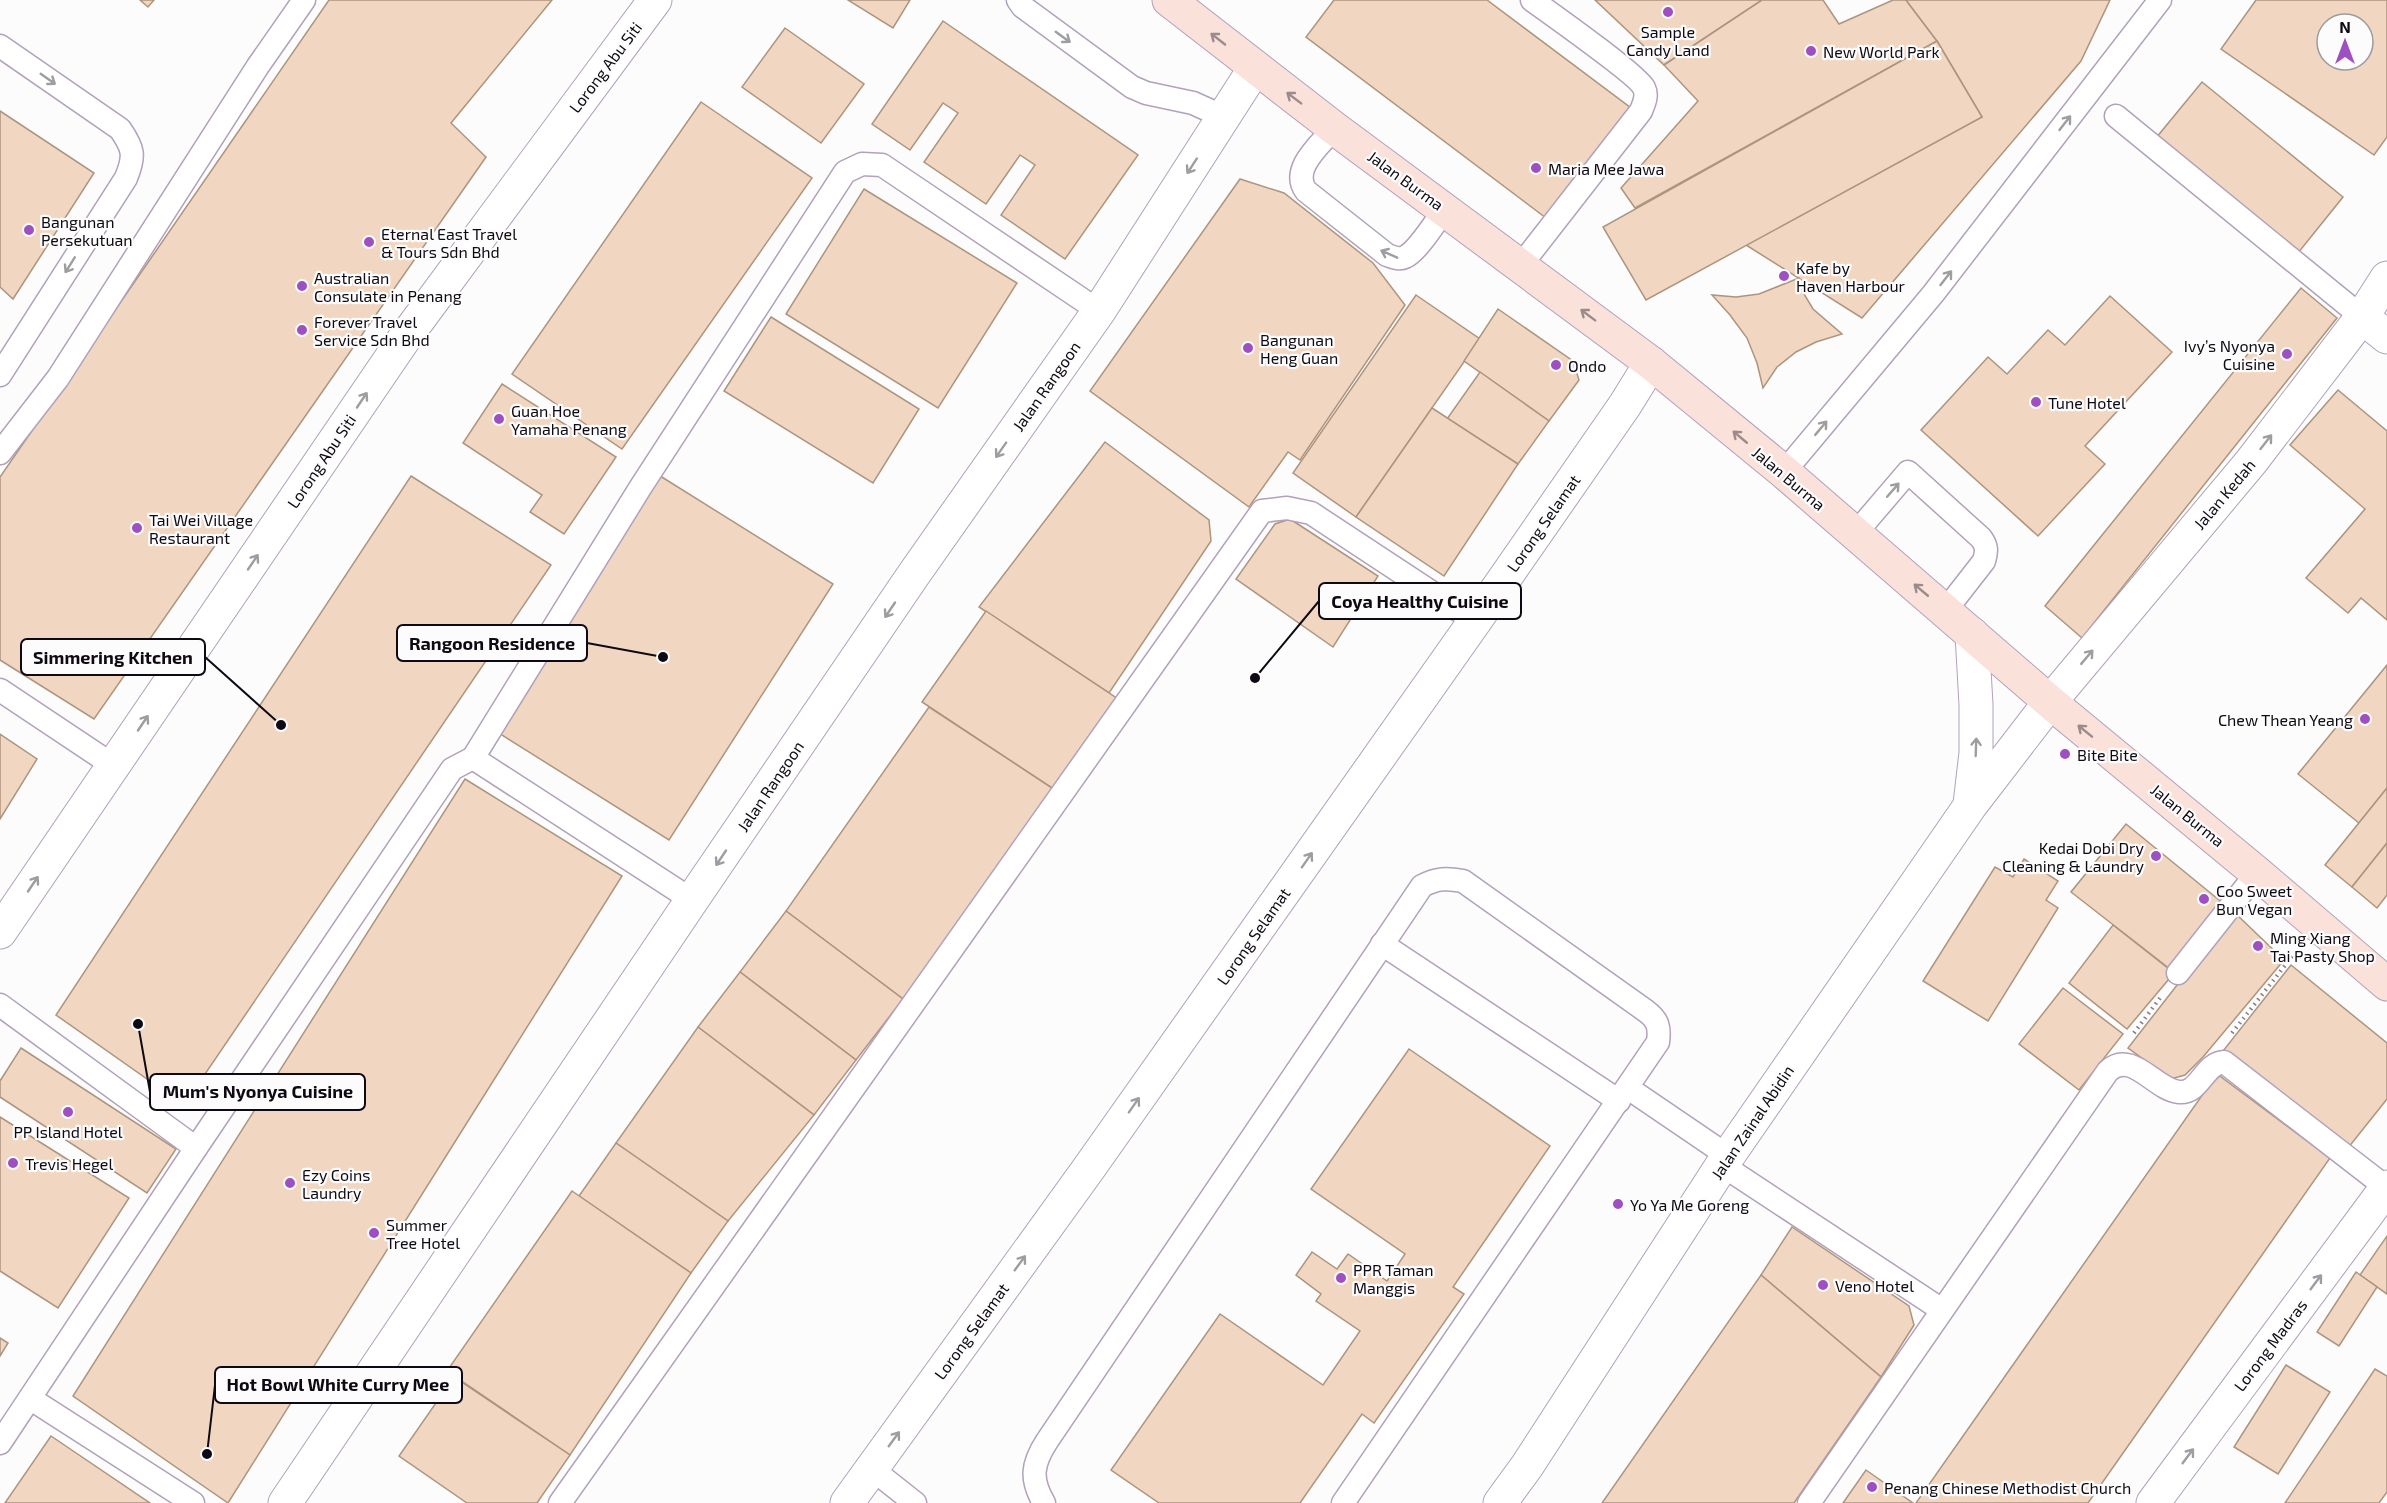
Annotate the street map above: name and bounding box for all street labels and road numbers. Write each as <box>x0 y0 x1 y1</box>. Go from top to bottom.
street label: Lorong Abu Siti <box>565 18 645 116</box>
street label: Jalan Burma <box>1364 146 1448 214</box>
street label: Jalan Rangoon <box>1008 338 1084 434</box>
street label: Lorong Abu Siti <box>283 411 359 511</box>
street label: Jalan Burma <box>1749 442 1829 514</box>
street label: Jalan Kedah <box>2189 455 2259 533</box>
street label: Lorong Selamat <box>1502 471 1584 575</box>
street label: Jalan Rangoon <box>733 737 807 835</box>
street label: Jalan Burma <box>2147 780 2229 850</box>
street label: Lorong Selamat <box>1212 884 1294 988</box>
street label: Jalan Zainal Abidin <box>1707 1061 1797 1183</box>
street label: Lorong Selamat <box>930 1279 1012 1383</box>
street label: Lorong Madras <box>2229 1295 2311 1395</box>

